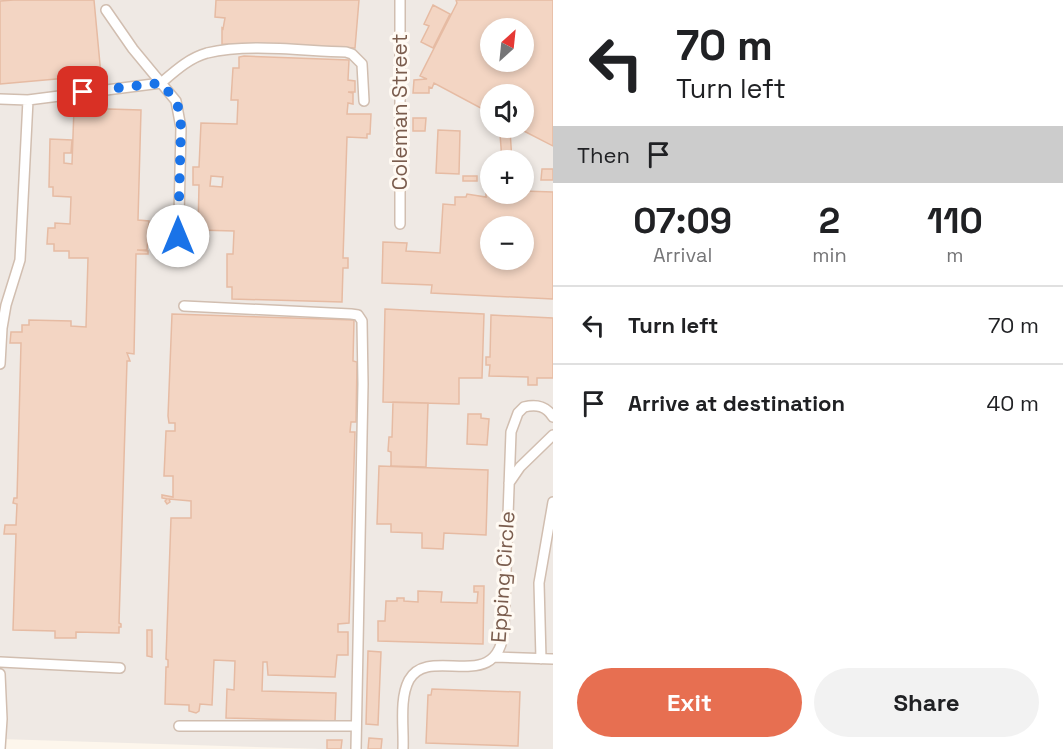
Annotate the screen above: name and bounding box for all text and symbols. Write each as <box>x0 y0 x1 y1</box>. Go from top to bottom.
north arrow <box>480 18 534 72</box>
map controls <box>480 18 534 270</box>
text: 70 m <box>676 19 773 72</box>
icon: left <box>577 24 655 102</box>
street label: Coleman Street <box>386 34 413 190</box>
pin <box>57 66 108 117</box>
text: Turn left <box>676 71 786 106</box>
icon: arrive <box>66 75 99 108</box>
button: sound <box>480 84 534 138</box>
icon: arrive <box>642 138 675 171</box>
text: Then <box>577 141 630 169</box>
button: + <box>480 150 534 204</box>
text: 07:09 <box>633 198 732 244</box>
text: 2 <box>819 198 840 244</box>
text: 110 <box>927 198 983 244</box>
position arrow <box>146 204 210 268</box>
button: − <box>480 216 534 270</box>
text: Arrival <box>653 242 712 268</box>
text: min <box>812 242 847 268</box>
text: m <box>946 242 963 268</box>
icon: left <box>577 309 610 342</box>
text: Turn left <box>628 311 718 339</box>
text: 70 m <box>988 311 1039 339</box>
icon: arrive <box>577 387 610 420</box>
text: Arrive at destination <box>628 389 845 417</box>
text: 40 m <box>987 389 1039 417</box>
street label: Epping Circle <box>484 510 521 644</box>
button: Exit <box>577 668 802 737</box>
button: Share <box>814 668 1039 737</box>

